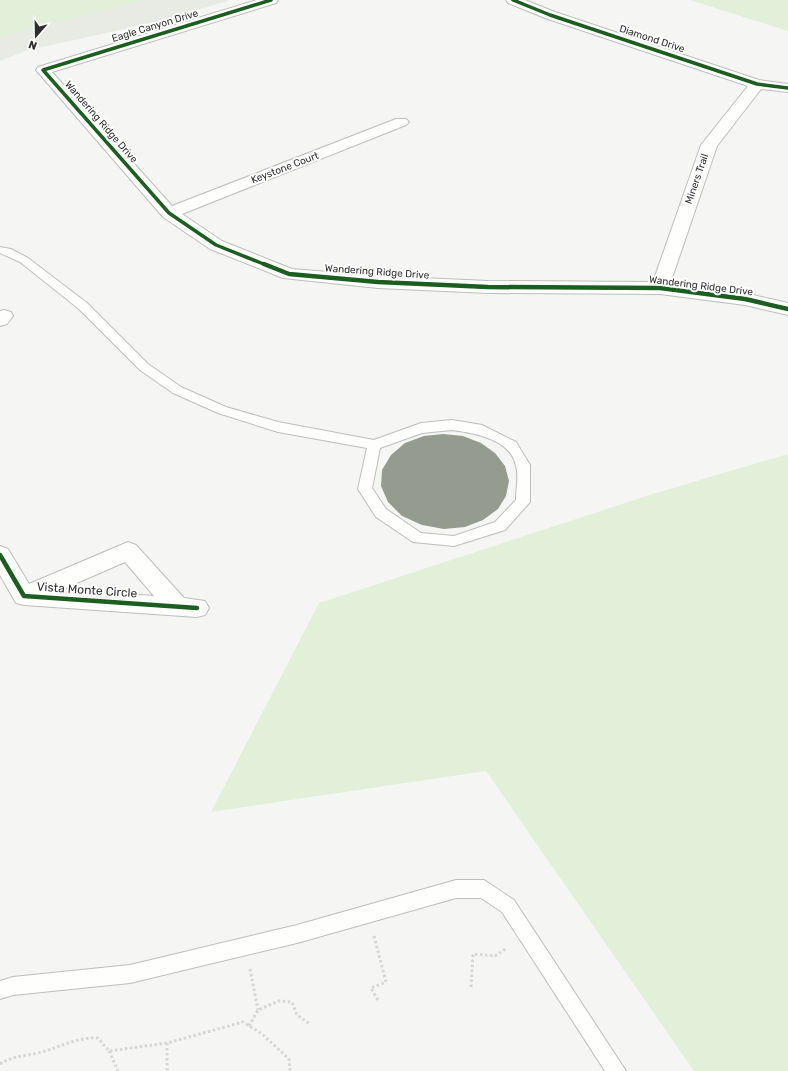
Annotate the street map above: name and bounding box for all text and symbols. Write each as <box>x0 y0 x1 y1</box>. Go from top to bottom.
street label: Eagle Canyon Drive <box>110 7 200 45</box>
north arrow <box>16 16 56 56</box>
street label: Diamond Drive <box>618 23 687 55</box>
text: N <box>27 37 39 52</box>
street label: Wandering Ridge Drive <box>62 79 140 166</box>
street label: Keystone Court <box>249 150 321 186</box>
street label: Miners Trail <box>683 152 711 206</box>
street label: Wandering Ridge Drive <box>324 262 430 282</box>
street label: Wandering Ridge Drive <box>648 274 754 298</box>
street label: Vista Monte Circle <box>36 580 138 601</box>

